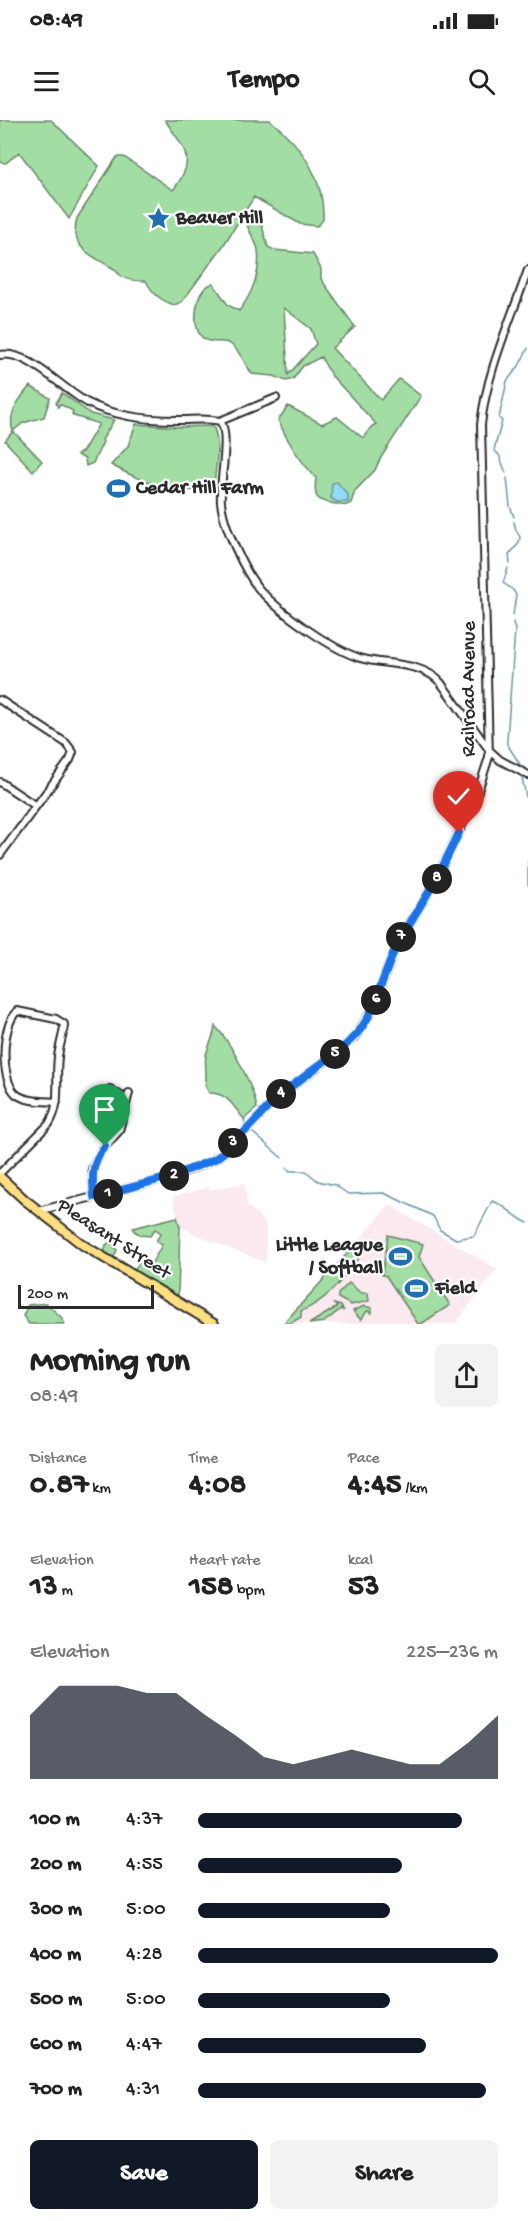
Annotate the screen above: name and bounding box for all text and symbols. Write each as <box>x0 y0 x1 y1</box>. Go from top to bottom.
text: 08:49 <box>30 8 83 34</box>
icon: menu <box>30 65 63 98</box>
text: Tempo <box>229 65 299 97</box>
icon: search <box>465 65 498 98</box>
place icon: Beaver Hill <box>145 206 171 232</box>
place label: Beaver Hill <box>175 208 264 231</box>
sports icon: Cedar Hill Farm <box>105 476 131 502</box>
place label: Cedar Hill Farm <box>135 478 265 501</box>
street label: Railroad Avenue <box>459 621 482 757</box>
pin <box>433 771 484 833</box>
icon: check <box>442 780 475 813</box>
pin: 8 <box>422 864 452 894</box>
text: 8 <box>433 869 441 888</box>
pin: 7 <box>386 922 416 952</box>
text: 7 <box>397 927 405 946</box>
pin: 6 <box>361 985 391 1015</box>
text: 6 <box>372 990 380 1009</box>
pin: 5 <box>320 1039 350 1069</box>
text: 5 <box>331 1044 339 1063</box>
pin: 4 <box>266 1079 296 1109</box>
pin <box>79 1084 130 1146</box>
text: 4 <box>277 1084 285 1103</box>
icon: arrive <box>88 1093 121 1126</box>
pin: 3 <box>218 1128 248 1158</box>
text: 3 <box>229 1133 237 1152</box>
pin: 2 <box>159 1161 189 1191</box>
text: 2 <box>170 1166 178 1185</box>
pin: 1 <box>93 1179 123 1209</box>
text: 1 <box>105 1184 111 1203</box>
street label: Pleasant Street <box>51 1194 176 1286</box>
place label: Little League / Softball <box>276 1235 384 1281</box>
sports icon: Little League / Softball <box>388 1244 414 1270</box>
sports icon: Field <box>404 1276 430 1302</box>
place label: Field <box>434 1278 478 1301</box>
scale bar <box>18 1282 154 1310</box>
text: 200 m <box>27 1286 68 1305</box>
text: Morning run <box>30 1344 190 1382</box>
button: share <box>435 1344 498 1407</box>
text: 08:49 <box>30 1386 78 1409</box>
text: Distance <box>30 1450 87 1469</box>
text: Time <box>189 1450 218 1469</box>
text: Pace <box>348 1450 379 1469</box>
text: 0.87 <box>30 1469 89 1504</box>
text: 4:08 <box>189 1469 246 1504</box>
text: 4:45 <box>348 1469 402 1504</box>
text: km <box>89 1480 111 1499</box>
text: /km <box>402 1480 428 1499</box>
text: Elevation <box>30 1552 94 1571</box>
text: Heart rate <box>189 1552 261 1571</box>
text: kcal <box>348 1552 373 1571</box>
text: 13 <box>30 1571 58 1606</box>
text: 158 <box>189 1571 233 1606</box>
text: 53 <box>348 1571 379 1606</box>
text: m <box>58 1582 73 1601</box>
text: bpm <box>233 1582 265 1601</box>
text: Elevation <box>30 1642 110 1665</box>
text: 225–236 m <box>406 1642 498 1665</box>
text: 100 m <box>30 1809 80 1832</box>
text: 4:37 <box>126 1809 163 1832</box>
text: 200 m <box>30 1854 81 1877</box>
text: 4:55 <box>126 1854 163 1877</box>
text: 300 m <box>30 1899 82 1922</box>
text: 5:00 <box>126 1899 166 1922</box>
text: 400 m <box>30 1944 81 1967</box>
text: 4:28 <box>126 1944 163 1967</box>
text: 500 m <box>30 1989 82 2012</box>
text: 5:00 <box>126 1989 166 2012</box>
text: 600 m <box>30 2034 82 2057</box>
text: 4:47 <box>126 2034 162 2057</box>
text: 700 m <box>30 2079 82 2102</box>
text: 4:31 <box>126 2079 160 2102</box>
button: Save <box>30 2140 258 2209</box>
button: Share <box>270 2140 498 2209</box>

